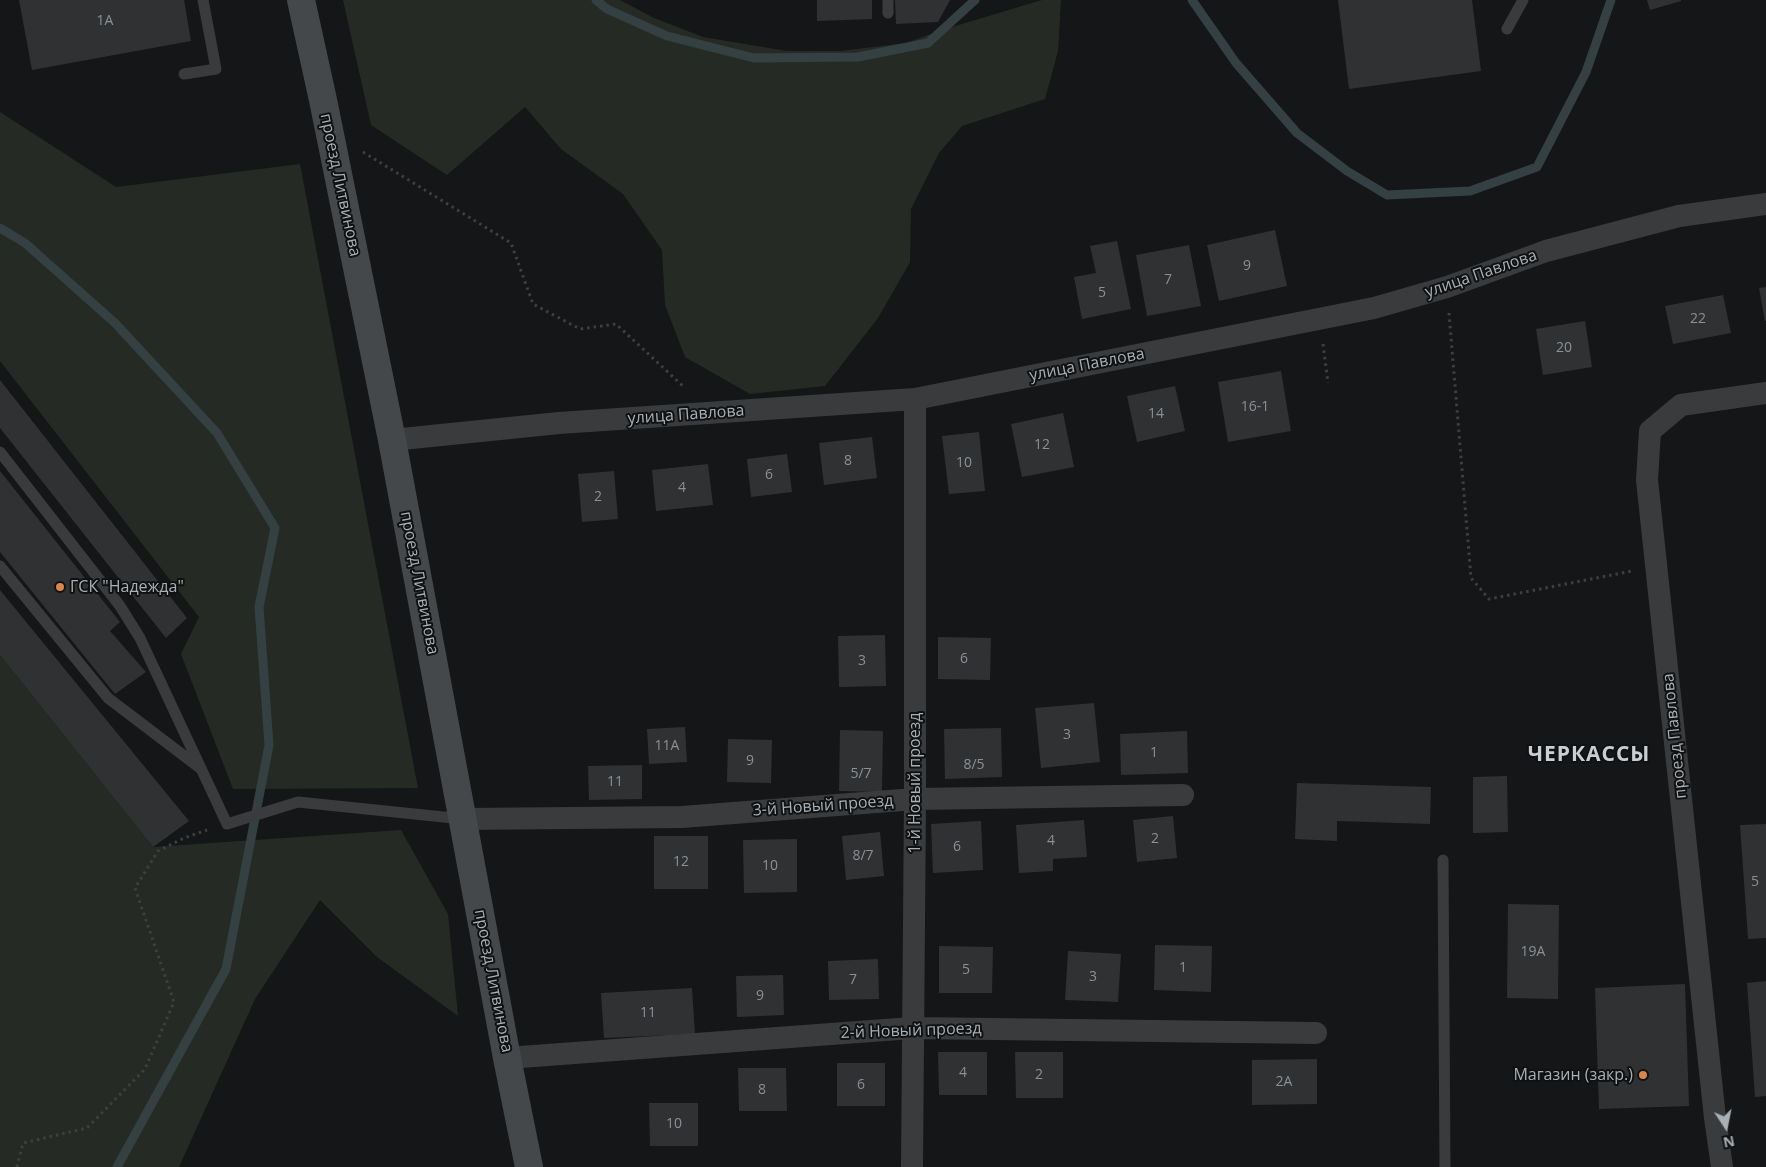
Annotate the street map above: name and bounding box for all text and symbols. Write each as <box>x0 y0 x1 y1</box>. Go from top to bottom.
house number: 1А <box>97 13 113 29</box>
street label: проезд Литвинова <box>315 112 365 258</box>
street label: улица Павлова <box>1423 246 1539 302</box>
house number: 9 <box>1243 258 1251 274</box>
house number: 7 <box>1164 272 1172 288</box>
house number: 5 <box>1098 285 1106 301</box>
house number: 22 <box>1690 311 1706 327</box>
house number: 20 <box>1556 340 1572 356</box>
street label: улица Павлова <box>1028 344 1146 386</box>
house number: 16-1 <box>1241 399 1269 415</box>
street label: улица Павлова <box>627 401 745 429</box>
house number: 14 <box>1148 406 1164 422</box>
house number: 12 <box>1034 437 1050 453</box>
house number: 8 <box>844 453 852 469</box>
house number: 10 <box>956 455 972 471</box>
house number: 6 <box>765 467 773 483</box>
house number: 4 <box>678 480 686 496</box>
house number: 2 <box>594 489 602 505</box>
street label: проезд Литвинова <box>396 510 442 656</box>
place label: ГСК "Надежда" <box>70 577 184 597</box>
marker: ГСК "Надежда" <box>54 581 66 593</box>
house number: 6 <box>960 651 968 667</box>
house number: 3 <box>858 653 866 669</box>
street label: проезд Павлова <box>1659 672 1691 800</box>
street label: 1-й Новый проезд <box>905 712 925 854</box>
house number: 3 <box>1063 727 1071 743</box>
house number: 11А <box>655 738 679 754</box>
district label: ЧЕРКАССЫ <box>1527 742 1651 768</box>
house number: 1 <box>1150 745 1158 761</box>
house number: 9 <box>746 753 754 769</box>
house number: 8/5 <box>963 757 985 773</box>
house number: 5/7 <box>850 766 872 782</box>
house number: 11 <box>607 774 623 790</box>
street label: 3-й Новый проезд <box>752 792 894 820</box>
house number: 2 <box>1151 831 1159 847</box>
house number: 4 <box>1047 833 1055 849</box>
house number: 6 <box>953 839 961 855</box>
house number: 8/7 <box>852 848 874 864</box>
house number: 12 <box>673 854 689 870</box>
house number: 10 <box>762 858 778 874</box>
house number: 5 <box>1751 874 1759 890</box>
street label: проезд Литвинова <box>470 908 516 1054</box>
house number: 19А <box>1521 944 1545 960</box>
house number: 1 <box>1179 960 1187 976</box>
house number: 5 <box>962 962 970 978</box>
house number: 3 <box>1089 969 1097 985</box>
house number: 7 <box>849 972 857 988</box>
house number: 9 <box>756 988 764 1004</box>
house number: 11 <box>640 1005 656 1021</box>
street label: 2-й Новый проезд <box>840 1019 982 1043</box>
house number: 4 <box>959 1065 967 1081</box>
place label: Магазин (закр.) <box>1513 1065 1633 1085</box>
house number: 2 <box>1035 1067 1043 1083</box>
marker: Магазин (закр.) <box>1637 1069 1649 1081</box>
house number: 2А <box>1276 1074 1292 1090</box>
house number: 6 <box>857 1077 865 1093</box>
house number: 8 <box>758 1082 766 1098</box>
north arrow <box>1701 1102 1751 1152</box>
house number: 10 <box>666 1116 682 1132</box>
text: N <box>1722 1132 1736 1153</box>

